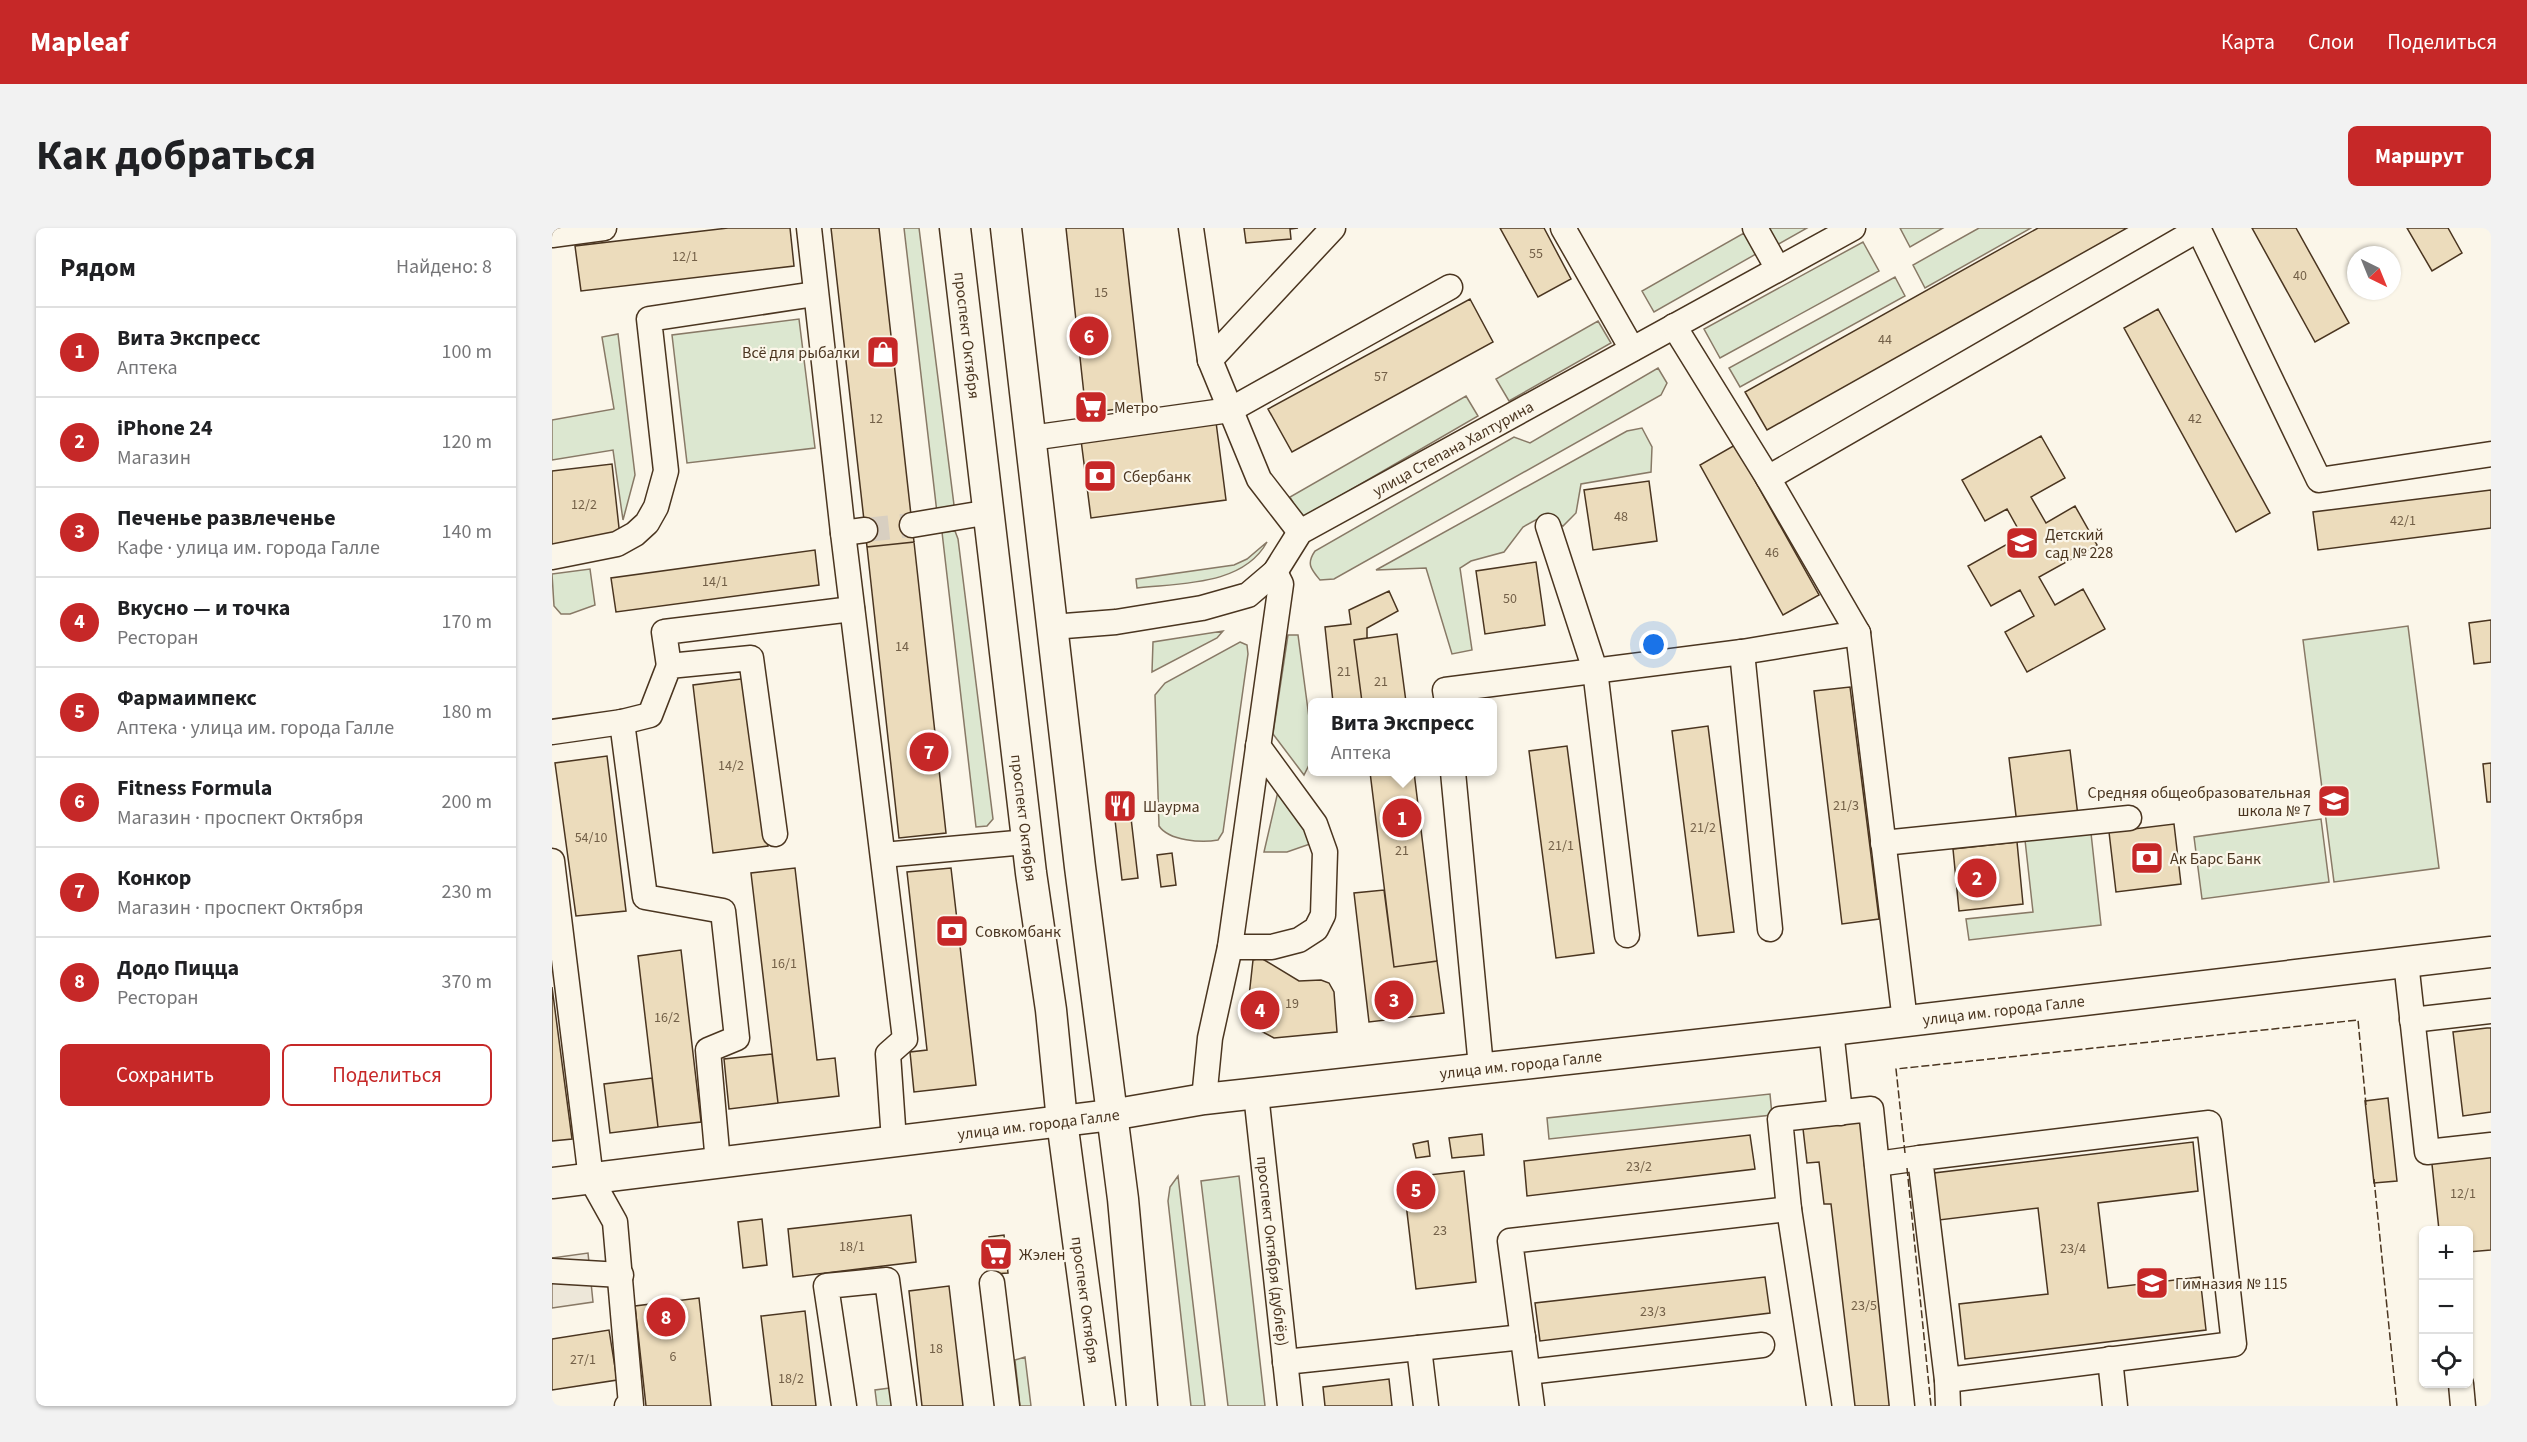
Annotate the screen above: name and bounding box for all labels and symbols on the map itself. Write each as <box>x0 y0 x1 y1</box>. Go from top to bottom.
house number: 55 <box>1529 244 1543 264</box>
north arrow <box>2347 246 2401 300</box>
house number: 12/1 <box>672 247 698 267</box>
house number: 40 <box>2293 266 2307 286</box>
street label: проспект Октября <box>948 271 985 400</box>
house number: 15 <box>1094 283 1108 303</box>
pin: 6 <box>1070 314 1108 358</box>
house number: 44 <box>1878 330 1892 350</box>
shop icon: Всё для рыбалки <box>865 334 901 370</box>
place label: Всё для рыбалки <box>742 342 860 364</box>
house number: 57 <box>1374 367 1388 387</box>
supermarket icon: Метро <box>1073 389 1109 425</box>
street label: улица Степана Халтурина <box>1369 396 1538 502</box>
place label: Метро <box>1114 397 1158 419</box>
house number: 12 <box>869 409 883 429</box>
house number: 42 <box>2188 409 2202 429</box>
bank icon: Сбербанк <box>1082 458 1118 494</box>
place label: Сбербанк <box>1123 466 1191 488</box>
house number: 12/2 <box>571 495 597 515</box>
house number: 48 <box>1614 507 1628 527</box>
house number: 42/1 <box>2390 511 2416 531</box>
place label: Детский сад № 228 <box>2045 524 2113 564</box>
school or university icon: Детский сад № 228 <box>2004 525 2040 561</box>
house number: 46 <box>1765 543 1779 563</box>
house number: 14/1 <box>702 572 728 592</box>
house number: 50 <box>1503 589 1517 609</box>
your location <box>1639 630 1668 659</box>
house number: 14 <box>895 637 909 657</box>
house number: 21 <box>1337 662 1351 682</box>
house number: 21 <box>1374 672 1388 692</box>
pin: 7 <box>910 730 949 774</box>
street label: проспект Октября <box>1005 753 1042 883</box>
house number: 14/2 <box>718 756 744 776</box>
place label: Средняя общеобразовательная школа № 7 <box>2088 782 2311 822</box>
school or university icon: Средняя общеобразовательная школа № 7 <box>2316 783 2352 819</box>
restaurant icon: Шаурма <box>1102 788 1138 824</box>
place label: Шаурма <box>1143 796 1200 818</box>
pin: 1 <box>1382 796 1422 840</box>
house number: 21/3 <box>1833 796 1859 816</box>
house number: 21/2 <box>1690 818 1716 838</box>
house number: 54/10 <box>575 828 607 848</box>
house number: 21/1 <box>1548 836 1574 856</box>
bank icon: Ак Барс Банк <box>2129 840 2165 876</box>
house number: 21 <box>1395 841 1409 861</box>
place label: Ак Барс Банк <box>2170 848 2261 870</box>
pin: 2 <box>1958 856 1996 900</box>
bank icon: Совкомбанк <box>934 913 970 949</box>
place label: Совкомбанк <box>975 921 1061 943</box>
house number: 16/1 <box>771 954 797 974</box>
pin: 3 <box>1374 978 1414 1022</box>
pin: 4 <box>1240 988 1280 1032</box>
street label: улица им. города Галле <box>1921 990 2086 1031</box>
house number: 19 <box>1285 994 1299 1014</box>
house number: 16/2 <box>654 1008 680 1028</box>
street label: улица им. города Галле <box>1438 1045 1603 1085</box>
street label: улица им. города Галле <box>956 1104 1121 1146</box>
street label: проспект Октября (дублёр) <box>1251 1155 1293 1347</box>
house number: 23/2 <box>1626 1157 1652 1177</box>
pin: 5 <box>1396 1168 1436 1212</box>
house number: 12/1 <box>2450 1184 2476 1204</box>
house number: 23 <box>1433 1221 1447 1241</box>
street label: проспект Октября <box>1066 1235 1104 1365</box>
supermarket icon: Жэлен <box>978 1236 1014 1272</box>
house number: 18/1 <box>839 1237 865 1257</box>
house number: 23/4 <box>2060 1239 2086 1259</box>
place label: Жэлен <box>1019 1244 1065 1266</box>
school or university icon: Гимназия № 115 <box>2134 1265 2170 1301</box>
place label: Гимназия № 115 <box>2175 1273 2287 1295</box>
pin: 8 <box>646 1294 686 1340</box>
house number: 23/5 <box>1851 1296 1877 1316</box>
house number: 23/3 <box>1640 1302 1666 1322</box>
house number: 18 <box>929 1339 943 1359</box>
house number: 6 <box>670 1347 677 1367</box>
house number: 27/1 <box>570 1350 596 1370</box>
house number: 18/2 <box>778 1369 804 1389</box>

